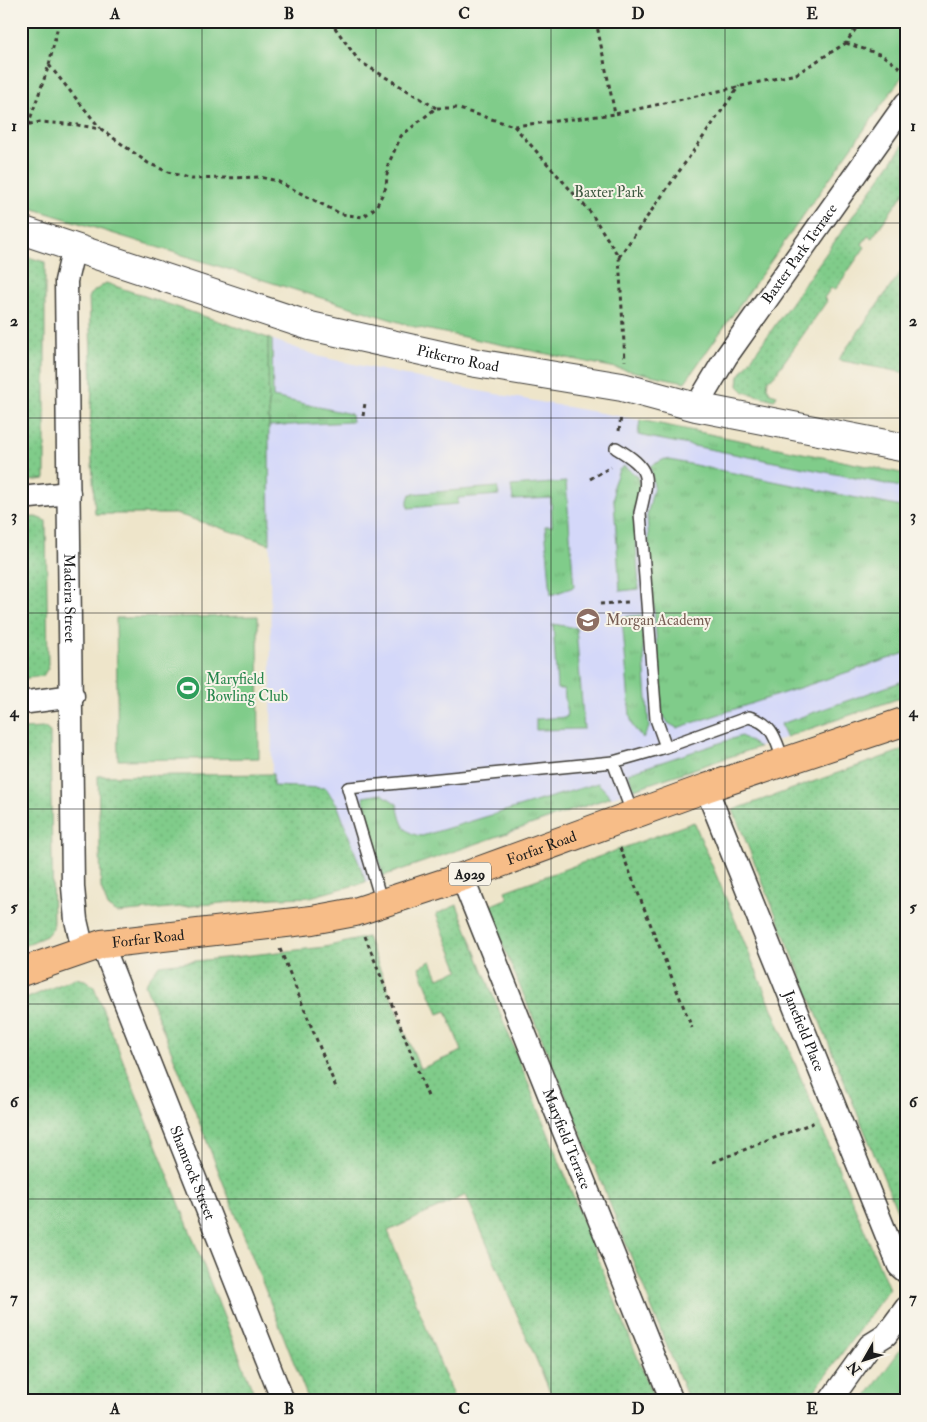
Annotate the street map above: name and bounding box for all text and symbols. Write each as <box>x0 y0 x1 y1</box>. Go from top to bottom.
text: A <box>109 4 121 24</box>
text: B <box>284 4 294 24</box>
text: C <box>458 4 470 24</box>
text: D <box>631 4 645 24</box>
text: E <box>806 4 818 24</box>
text: 1 <box>11 116 17 136</box>
text: 1 <box>910 116 916 136</box>
park label: Baxter Park <box>574 183 644 202</box>
street label: Baxter Park Terrace <box>758 200 842 308</box>
text: 2 <box>10 311 18 331</box>
text: 2 <box>909 311 917 331</box>
street label: Pitkerro Road <box>415 341 501 377</box>
text: 3 <box>11 506 17 526</box>
text: 3 <box>910 506 916 526</box>
street label: Madeira Street <box>59 553 79 643</box>
school or university icon: Morgan Academy <box>575 607 601 633</box>
place label: Morgan Academy <box>606 611 711 630</box>
place label: Maryfield Bowling Club <box>206 670 288 706</box>
sports icon: Maryfield Bowling Club <box>175 675 201 701</box>
text: 4 <box>9 702 20 722</box>
text: 4 <box>908 702 919 722</box>
street label: Forfar Road <box>504 827 580 870</box>
road number: A929 <box>449 862 491 886</box>
text: 5 <box>10 897 18 917</box>
text: 5 <box>909 897 917 917</box>
street label: Forfar Road <box>111 926 186 953</box>
street label: Janefield Place <box>777 987 829 1075</box>
street label: Maryfield Terrace <box>538 1086 595 1192</box>
text: 6 <box>10 1092 20 1112</box>
text: 6 <box>909 1092 919 1112</box>
street label: Shamrock Street <box>165 1123 219 1223</box>
text: 7 <box>10 1288 18 1308</box>
text: 7 <box>909 1288 917 1308</box>
north arrow <box>840 1334 890 1384</box>
text: N <box>843 1357 865 1379</box>
text: A <box>109 1399 121 1419</box>
text: B <box>284 1399 294 1419</box>
text: C <box>458 1399 470 1419</box>
text: D <box>631 1399 645 1419</box>
text: E <box>806 1399 818 1419</box>

